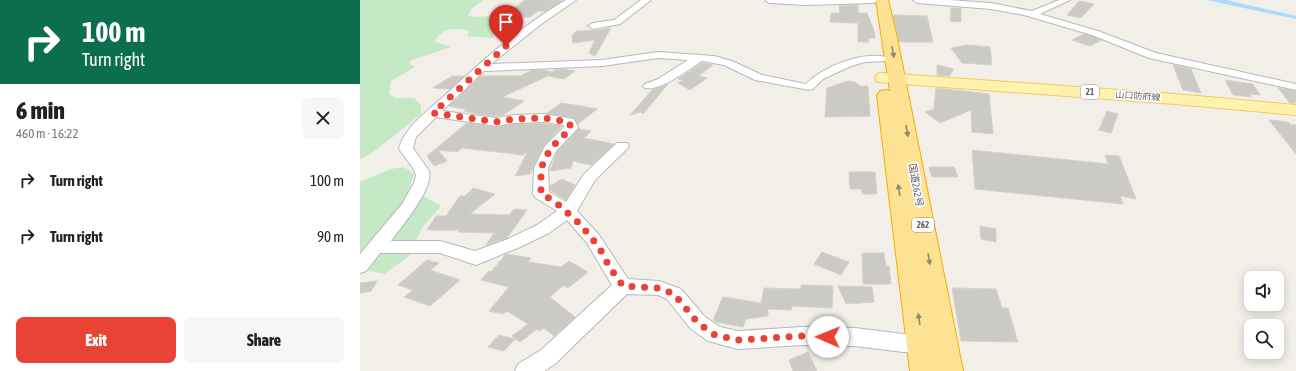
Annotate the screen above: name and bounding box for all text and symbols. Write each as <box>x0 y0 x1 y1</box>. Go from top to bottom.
pin <box>489 5 523 46</box>
icon: arrive <box>495 11 517 33</box>
icon: right <box>16 16 68 68</box>
text: 100 m <box>82 16 145 48</box>
one-way arrow <box>890 46 896 58</box>
text: Turn right <box>82 49 145 70</box>
road number: 21 <box>1081 85 1099 99</box>
street label: 山口防府線 <box>1115 89 1162 103</box>
text: 6 min <box>16 97 65 124</box>
button: close <box>302 97 344 139</box>
one-way arrow <box>904 124 910 137</box>
text: 460 m · 16:22 <box>16 126 79 141</box>
street label: 国道262号 <box>907 162 925 208</box>
icon: right <box>16 169 38 191</box>
text: Turn right <box>50 172 103 189</box>
text: 100 m <box>310 172 344 189</box>
one-way arrow <box>896 184 902 196</box>
road number: 262 <box>912 218 934 232</box>
icon: right <box>16 225 38 247</box>
text: Turn right <box>50 228 103 245</box>
text: 90 m <box>317 228 344 245</box>
one-way arrow <box>926 253 932 265</box>
map controls <box>1244 271 1284 359</box>
button: sound <box>1244 271 1284 311</box>
one-way arrow <box>915 312 921 325</box>
position arrow <box>807 316 849 358</box>
button: Exit <box>16 317 176 363</box>
button: Share <box>184 317 344 363</box>
button: search <box>1244 319 1284 359</box>

